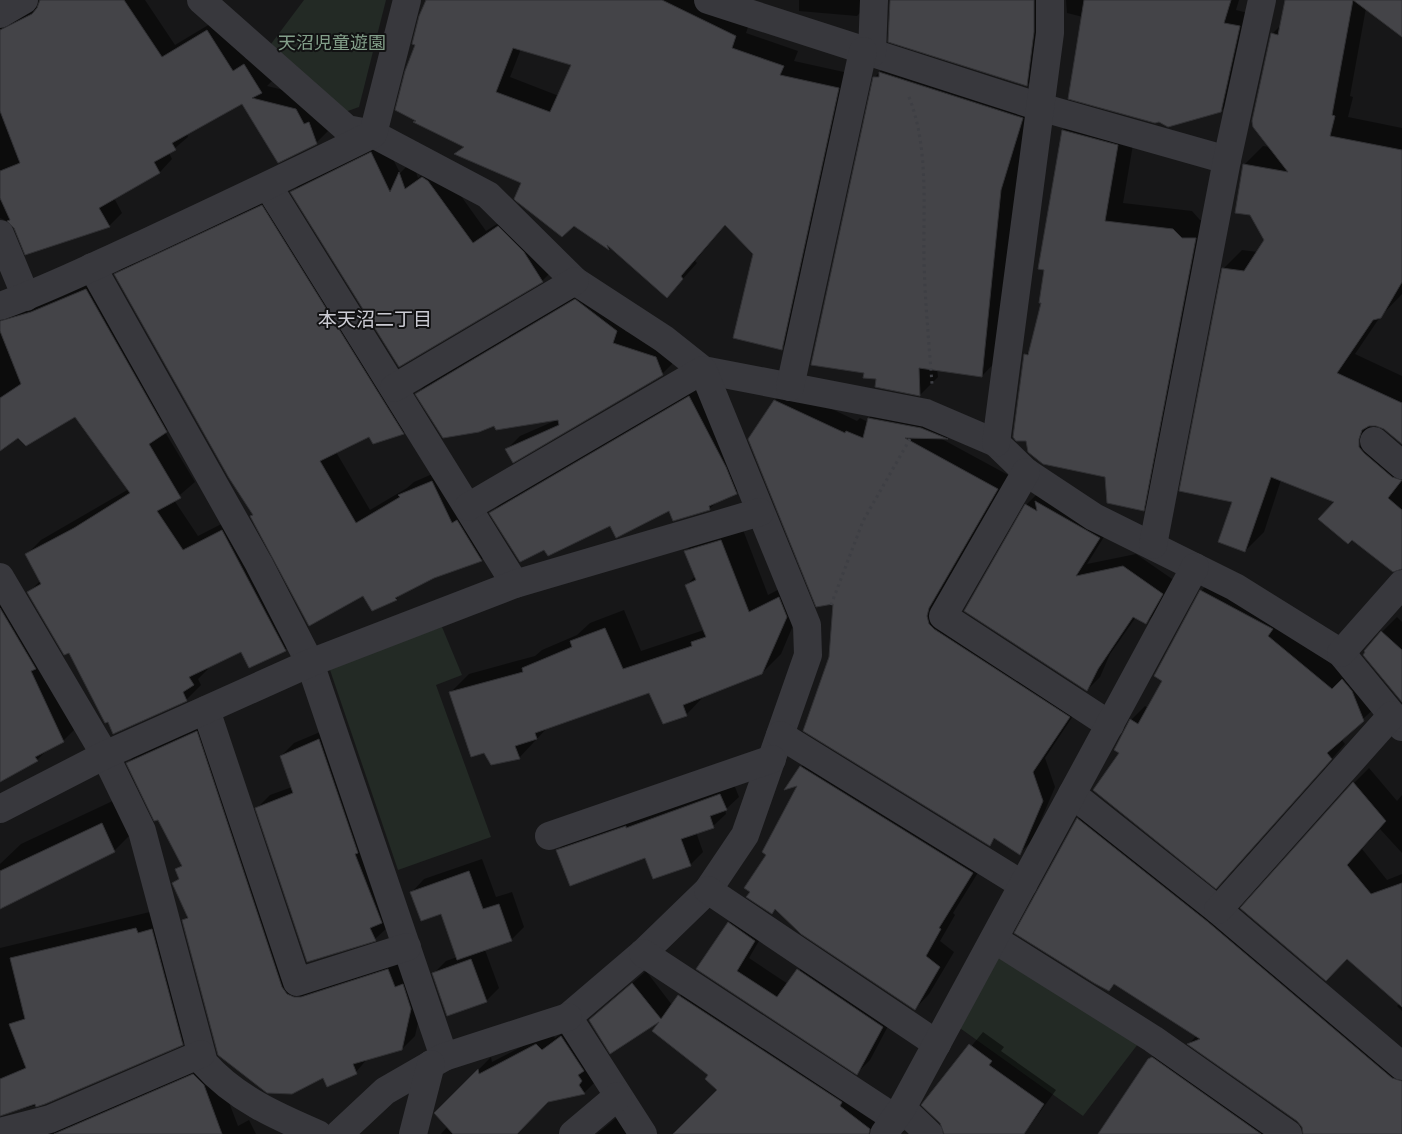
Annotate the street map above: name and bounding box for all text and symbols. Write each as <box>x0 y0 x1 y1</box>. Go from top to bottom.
park label: 天沼児童遊園 <box>278 31 386 53</box>
district label: 本天沼二丁目 <box>318 307 432 330</box>

